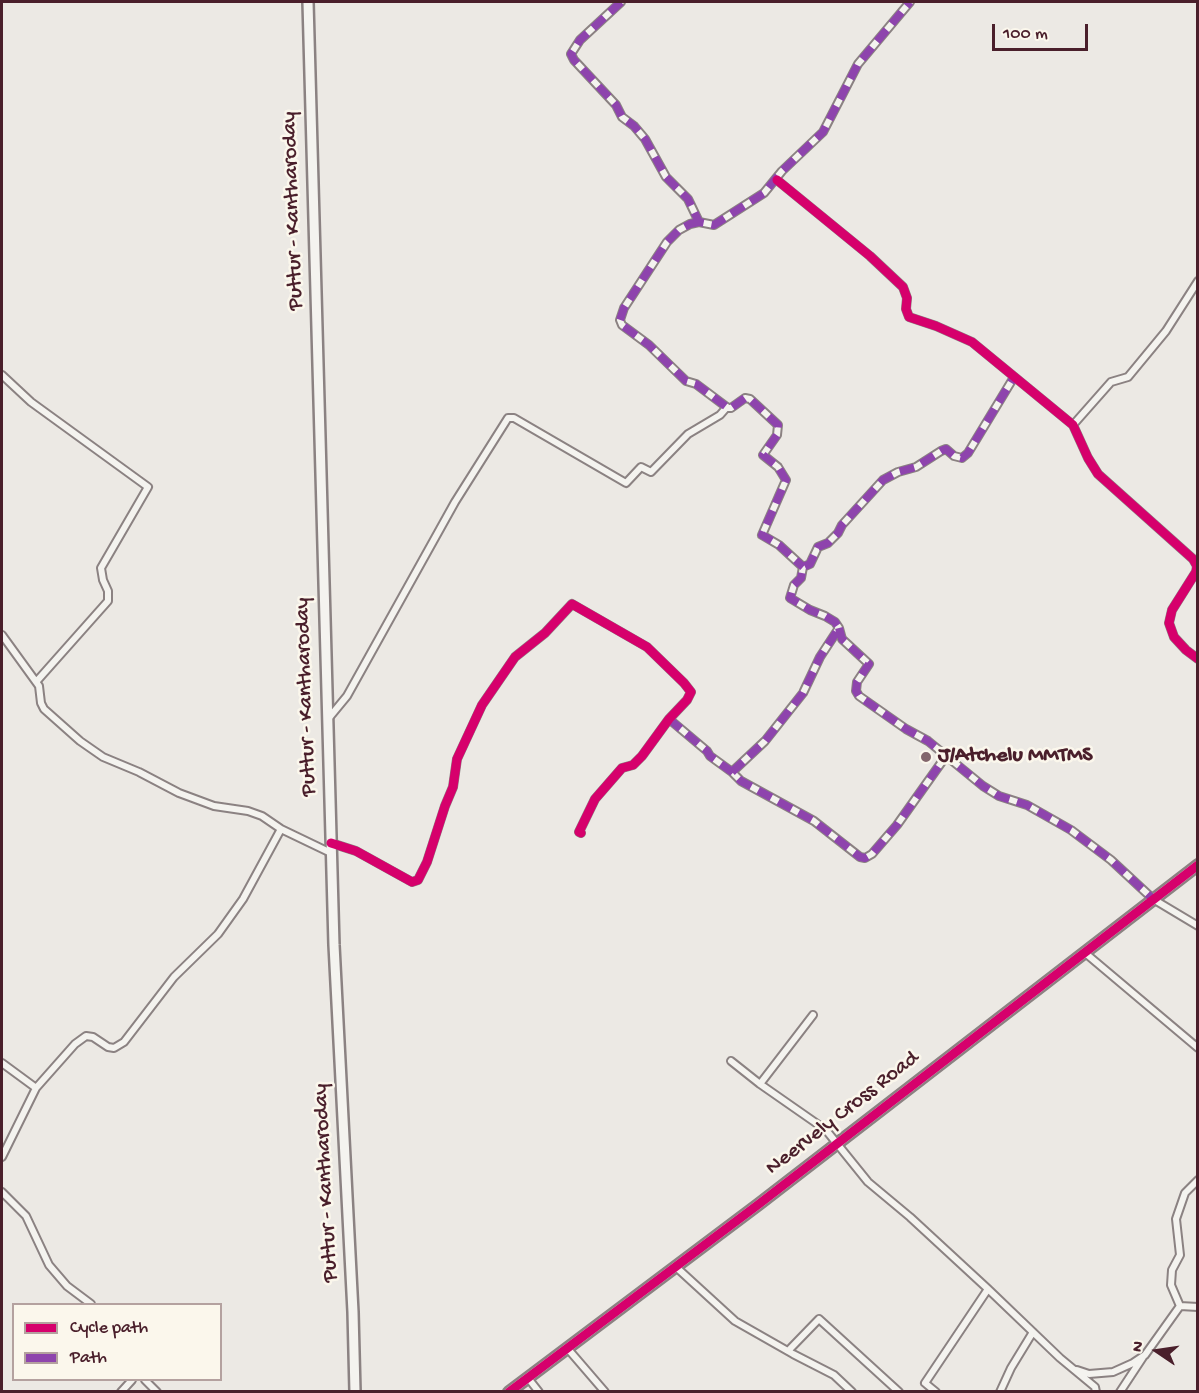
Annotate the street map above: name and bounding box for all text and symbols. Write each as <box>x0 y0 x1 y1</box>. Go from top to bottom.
scale bar <box>995 12 1091 50</box>
text: 100 m <box>1003 24 1048 45</box>
street label: Puttur - Kantharoday <box>277 111 311 311</box>
street label: Puttur - Kantharoday <box>290 597 324 797</box>
place label: J/Atchelu MMTMS <box>938 744 1092 770</box>
marker: J/Atchelu MMTMS <box>919 750 933 764</box>
street label: Neervely Cross Road <box>761 1046 925 1182</box>
street label: Puttur - Kantharoday <box>309 1083 345 1283</box>
legend <box>12 1303 222 1381</box>
text: Cycle path <box>70 1318 148 1339</box>
north arrow <box>1127 1321 1187 1381</box>
text: N <box>1129 1340 1149 1354</box>
text: Path <box>70 1348 107 1369</box>

